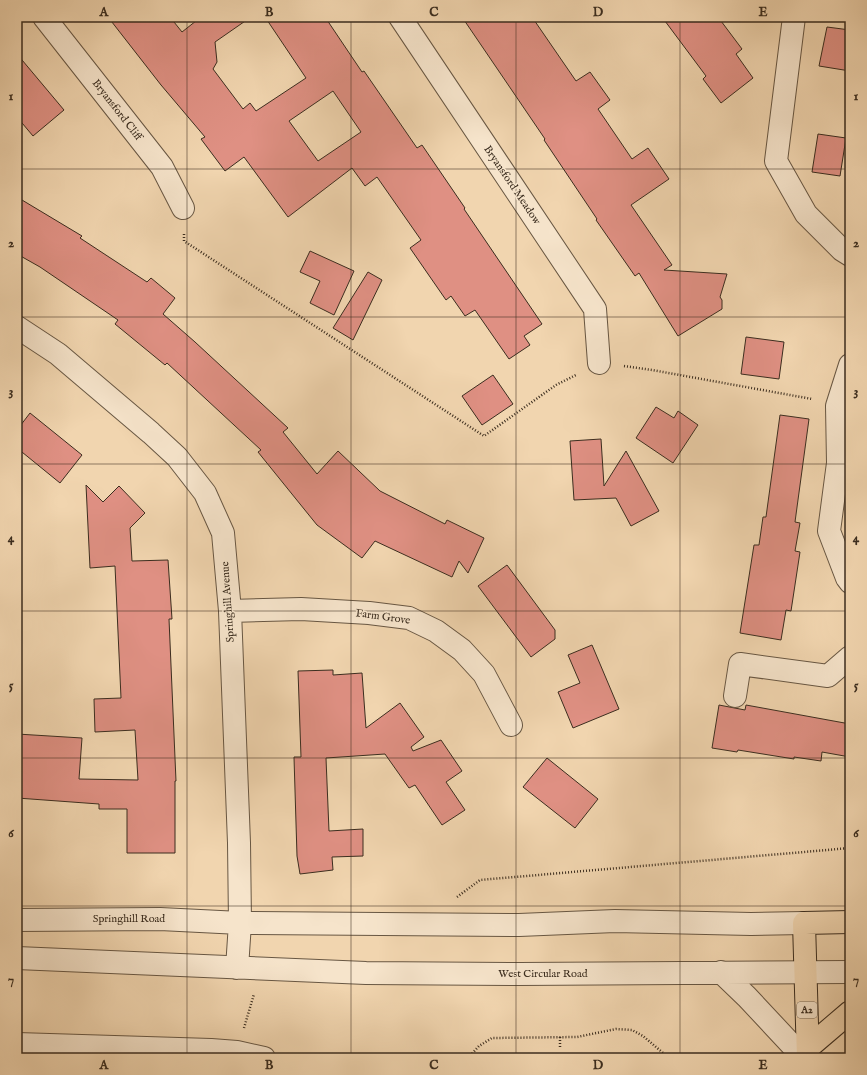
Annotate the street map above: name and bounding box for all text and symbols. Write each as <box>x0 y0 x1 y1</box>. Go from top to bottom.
text: A <box>99 4 110 21</box>
text: B <box>265 4 274 21</box>
text: C <box>429 4 439 21</box>
text: D <box>593 4 604 21</box>
text: E <box>758 4 768 21</box>
street label: Bryansford Cliff <box>89 77 146 144</box>
text: 1 <box>9 88 14 105</box>
text: 1 <box>854 88 859 105</box>
street label: Bryansford Meadow <box>480 143 544 228</box>
text: 2 <box>8 235 14 252</box>
text: 2 <box>853 235 859 252</box>
text: 3 <box>9 383 14 400</box>
text: 3 <box>854 383 859 400</box>
text: 4 <box>8 530 15 547</box>
text: 4 <box>853 530 860 547</box>
street label: Springhill Avenue <box>218 561 238 643</box>
street label: Farm Grove <box>355 606 411 628</box>
text: 5 <box>9 677 14 694</box>
text: 5 <box>854 677 859 694</box>
text: 6 <box>8 825 14 842</box>
text: 6 <box>853 825 859 842</box>
street label: Springhill Road <box>93 912 165 926</box>
street label: West Circular Road <box>498 967 588 981</box>
text: 7 <box>8 972 14 989</box>
text: 7 <box>853 972 859 989</box>
road number: A2 <box>797 1002 817 1018</box>
text: A <box>99 1057 110 1074</box>
text: B <box>265 1057 274 1074</box>
text: C <box>429 1057 439 1074</box>
text: D <box>593 1057 604 1074</box>
text: E <box>758 1057 768 1074</box>

